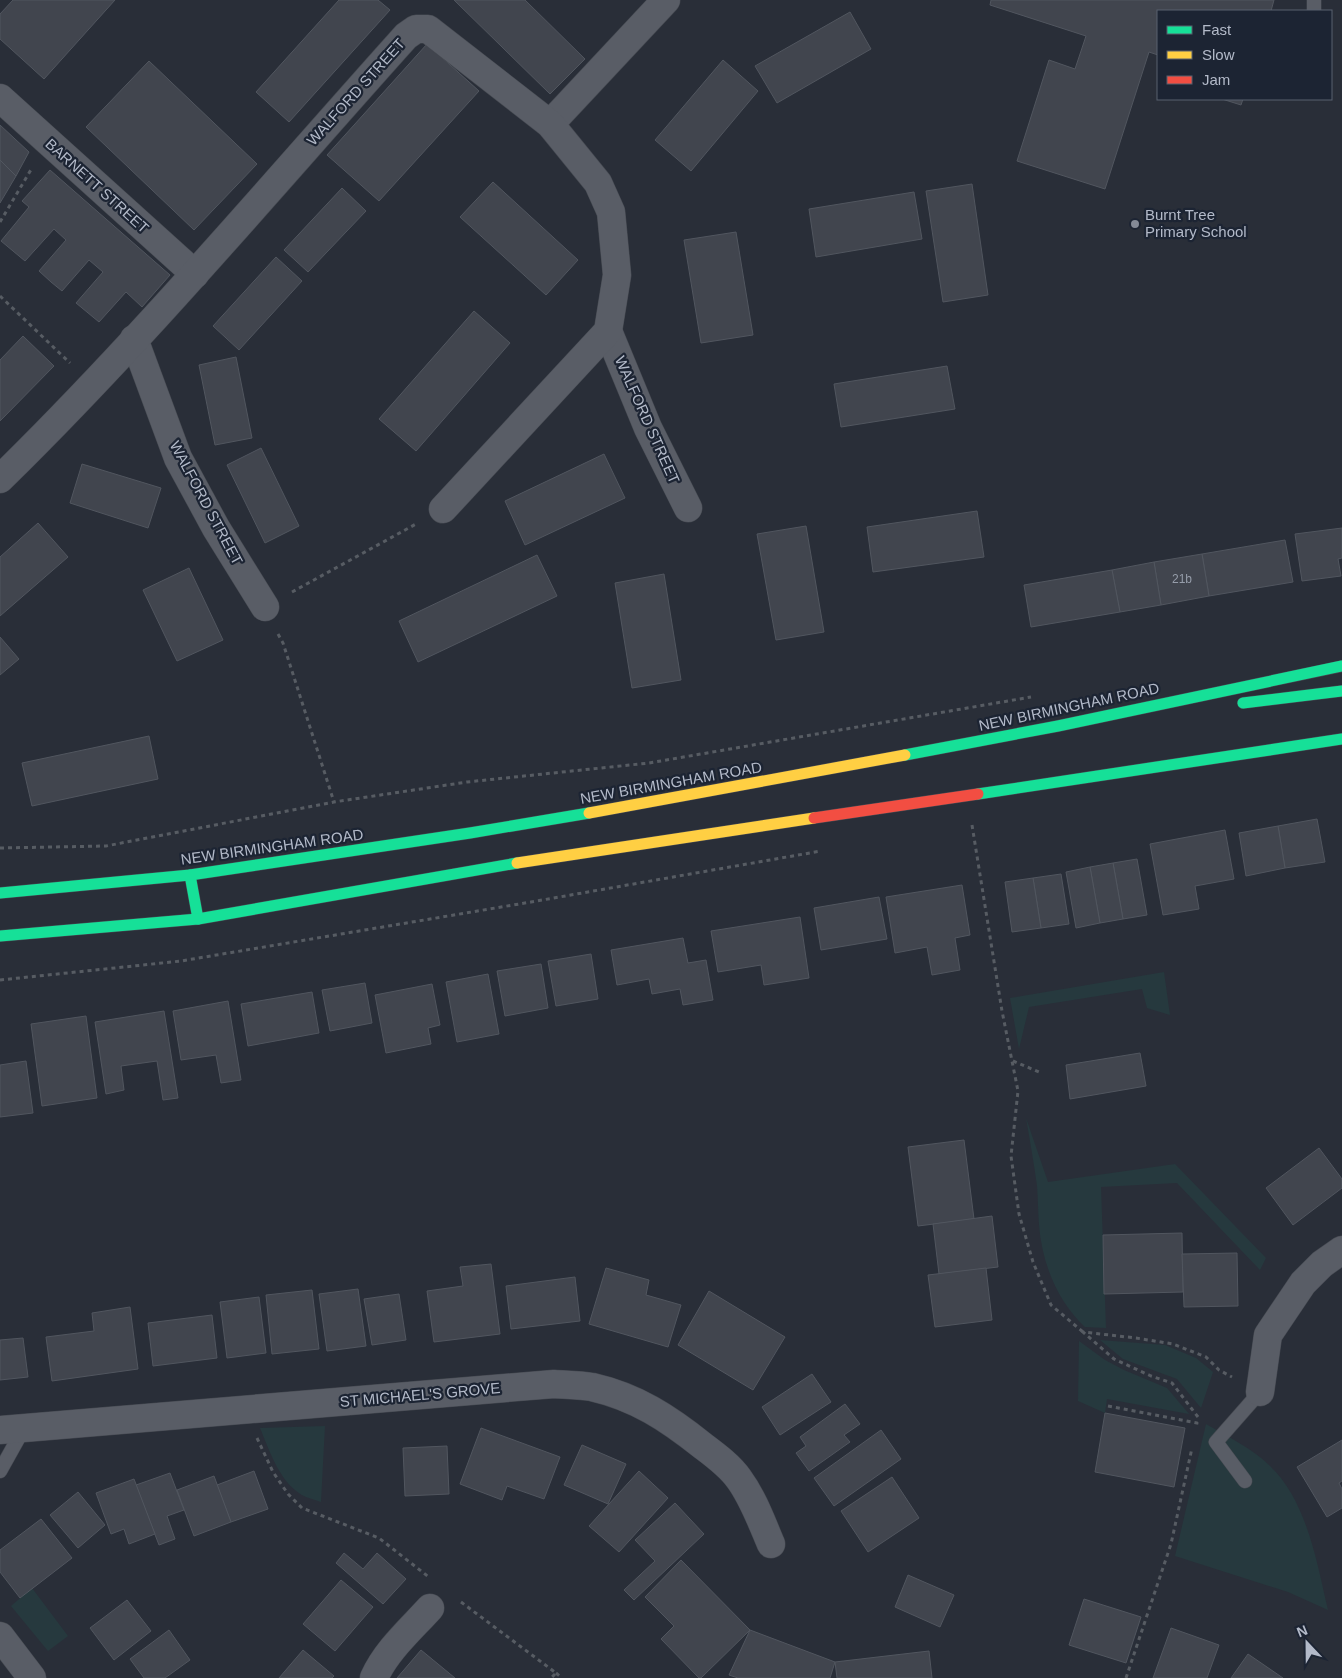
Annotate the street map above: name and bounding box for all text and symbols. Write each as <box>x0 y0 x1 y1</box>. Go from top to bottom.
legend <box>1157 10 1332 100</box>
text: Fast <box>1202 21 1232 38</box>
street label: WALFORD STREET <box>303 35 408 149</box>
text: Slow <box>1202 46 1235 63</box>
text: Jam <box>1202 71 1230 88</box>
street label: BARNETT STREET <box>42 135 152 236</box>
place label: Burnt Tree Primary School <box>1145 206 1247 240</box>
marker: Burnt Tree Primary School <box>1129 218 1141 230</box>
street label: WALFORD STREET <box>612 353 683 486</box>
street label: WALFORD STREET <box>167 438 246 568</box>
house number: 21b <box>1172 572 1192 586</box>
street label: NEW BIRMINGHAM ROAD <box>977 679 1161 734</box>
street label: NEW BIRMINGHAM ROAD <box>579 758 763 807</box>
street label: NEW BIRMINGHAM ROAD <box>180 825 364 868</box>
street label: ST MICHAEL'S GROVE <box>339 1379 501 1410</box>
north arrow <box>1282 1618 1332 1668</box>
text: N <box>1294 1622 1310 1640</box>

